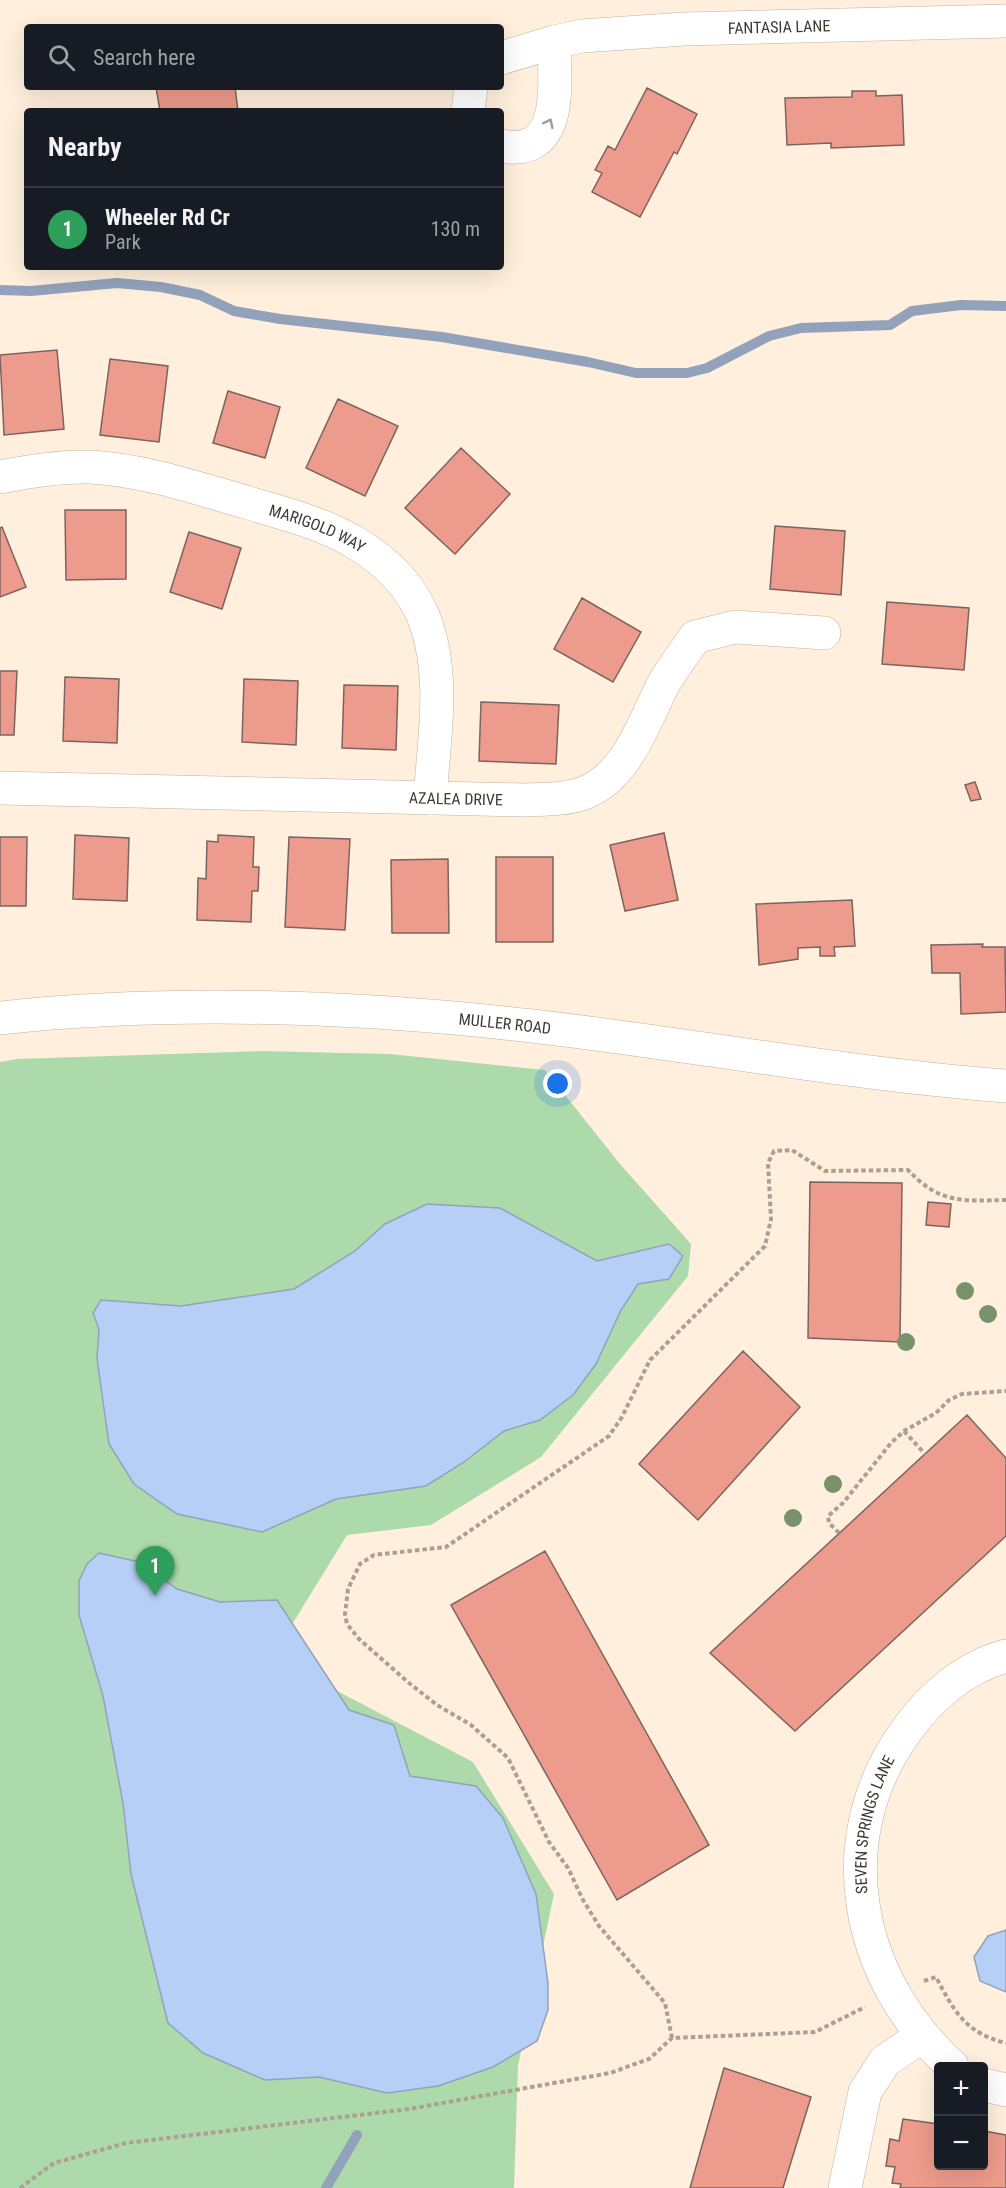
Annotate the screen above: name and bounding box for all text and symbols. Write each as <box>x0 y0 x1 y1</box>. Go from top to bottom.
street label: FANTASIA LANE <box>728 16 831 38</box>
search box <box>24 24 504 90</box>
icon: search <box>45 41 78 74</box>
text: Search here <box>93 45 195 70</box>
one-way arrow <box>542 118 553 129</box>
text: Nearby <box>48 132 122 162</box>
text: Wheeler Rd Cr <box>105 205 230 230</box>
text: 1 <box>62 217 73 241</box>
text: 130 m <box>431 217 480 241</box>
text: Park <box>105 230 141 254</box>
street label: MARIGOLD WAY <box>267 501 369 557</box>
street label: AZALEA DRIVE <box>409 788 503 809</box>
street label: MULLER ROAD <box>458 1010 552 1038</box>
your location <box>543 1069 572 1098</box>
pin: 1 <box>136 1546 174 1596</box>
street label: SEVEN SPRINGS LANE <box>851 1752 899 1895</box>
map controls <box>934 2062 988 2170</box>
button: + <box>934 2062 988 2116</box>
button: − <box>934 2116 988 2170</box>

